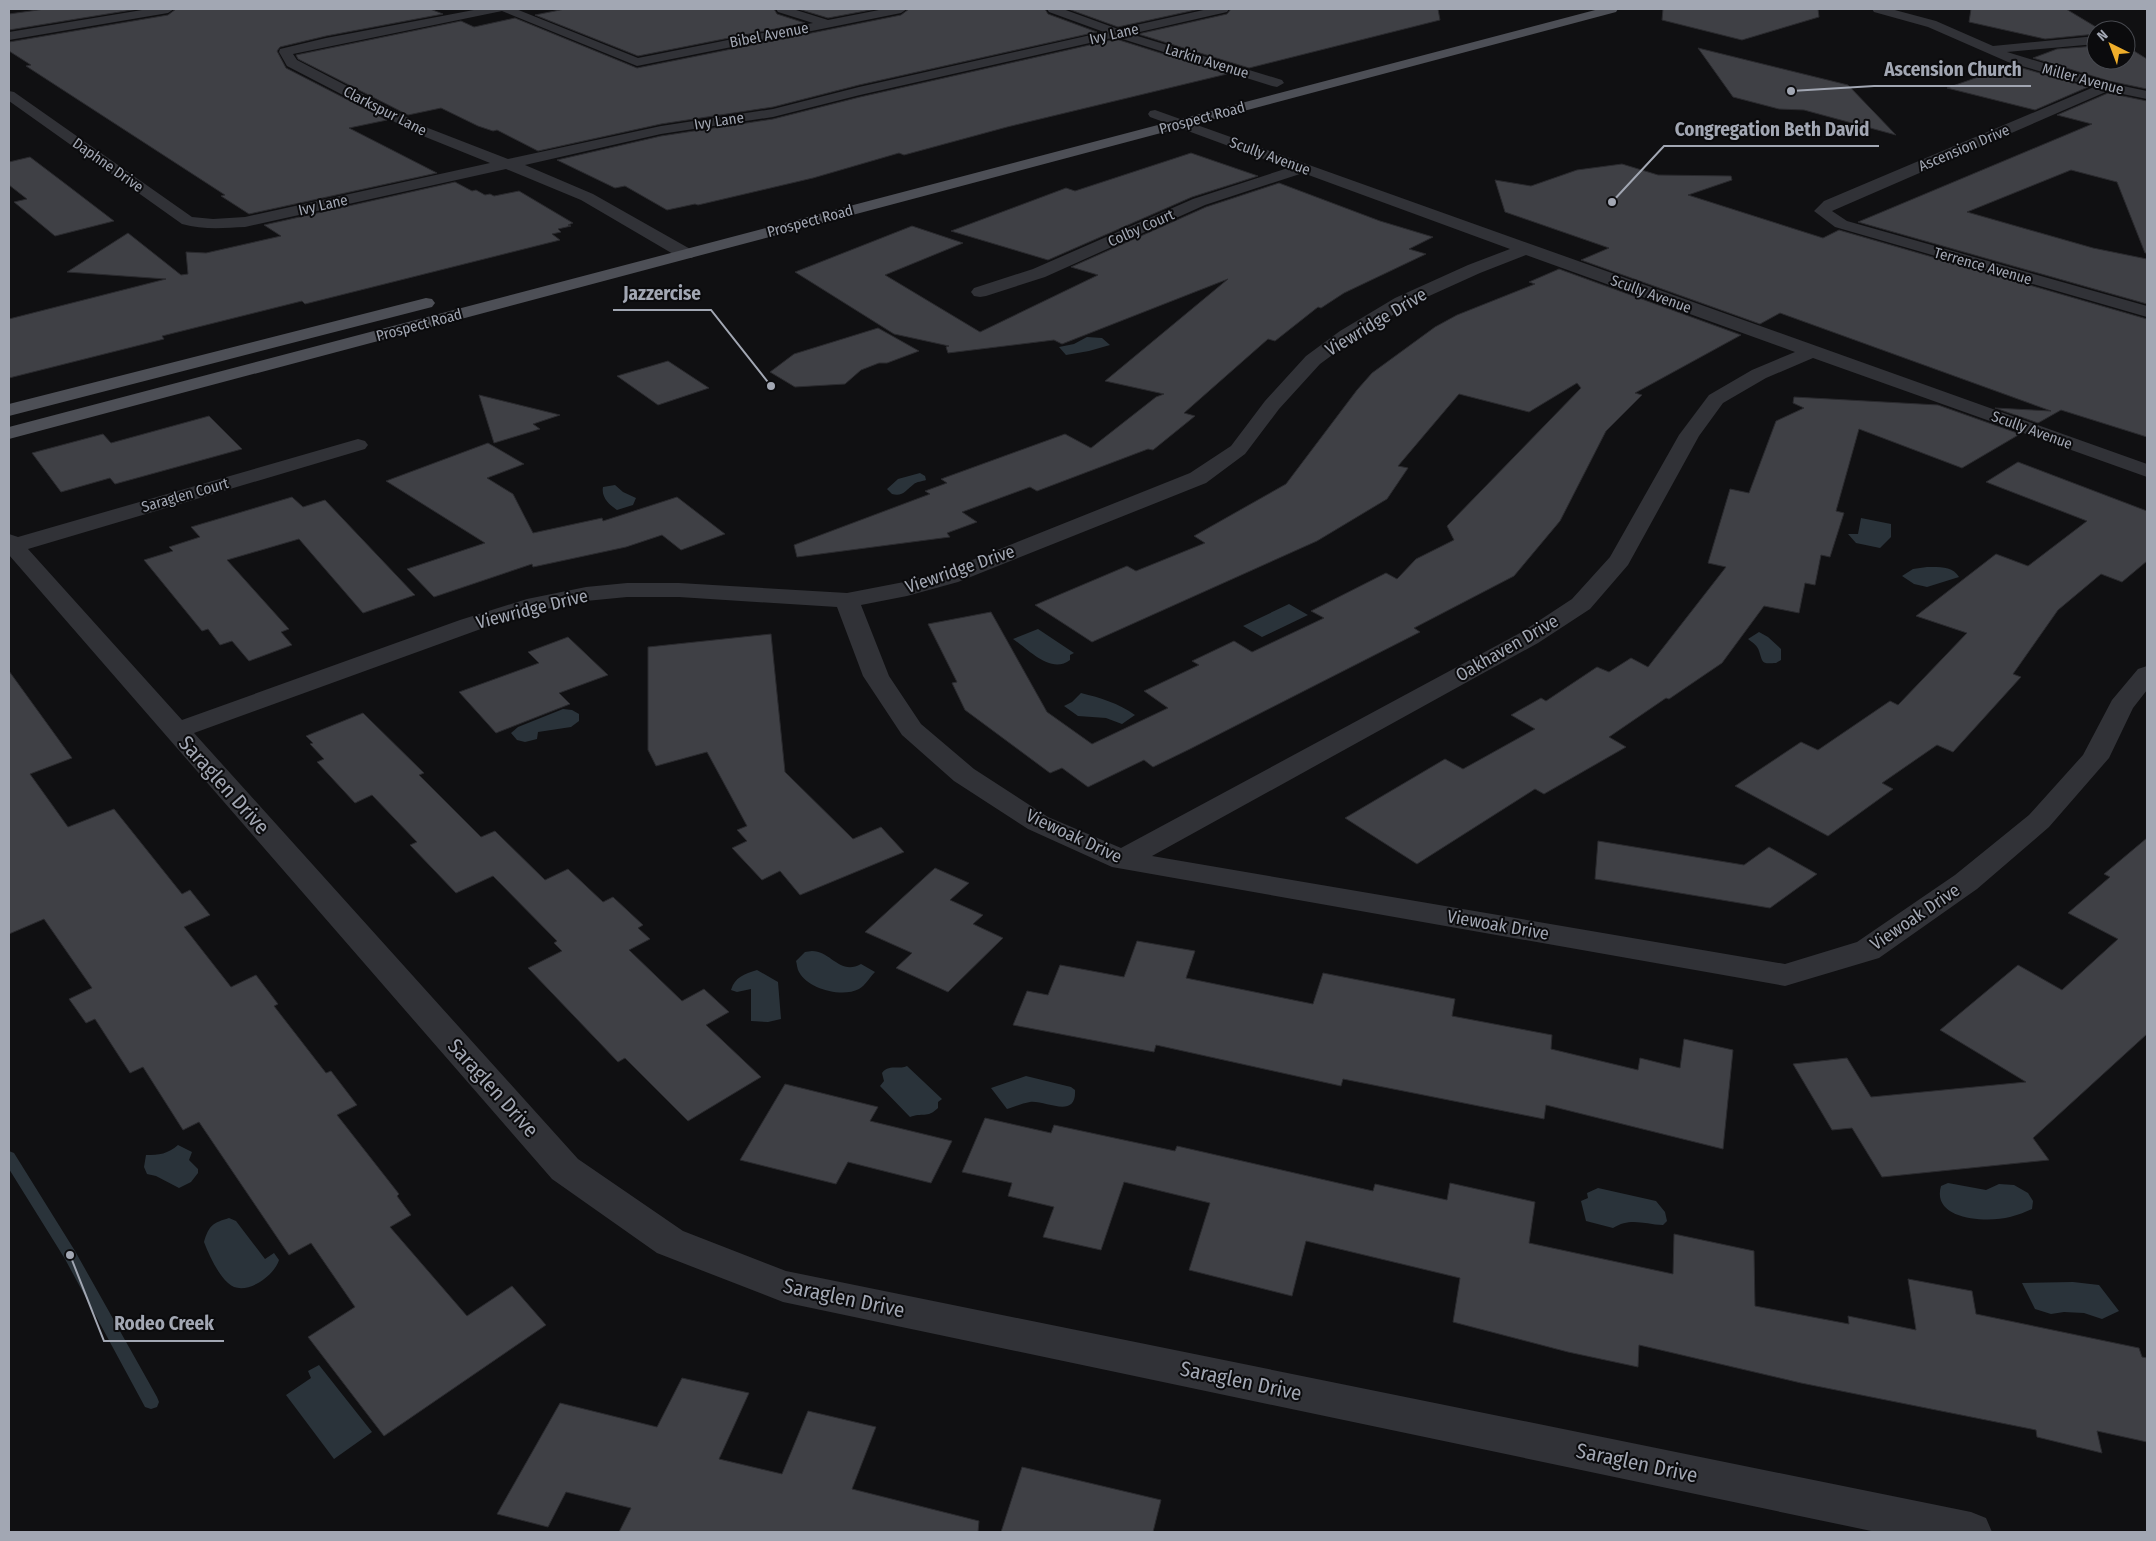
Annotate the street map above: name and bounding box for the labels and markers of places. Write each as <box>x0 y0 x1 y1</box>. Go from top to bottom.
callout: Ascension Church <box>1874 52 2031 86</box>
callout: Congregation Beth David <box>1664 112 1879 146</box>
callout: Jazzercise <box>613 276 711 310</box>
callout: Rodeo Creek <box>104 1307 224 1341</box>

